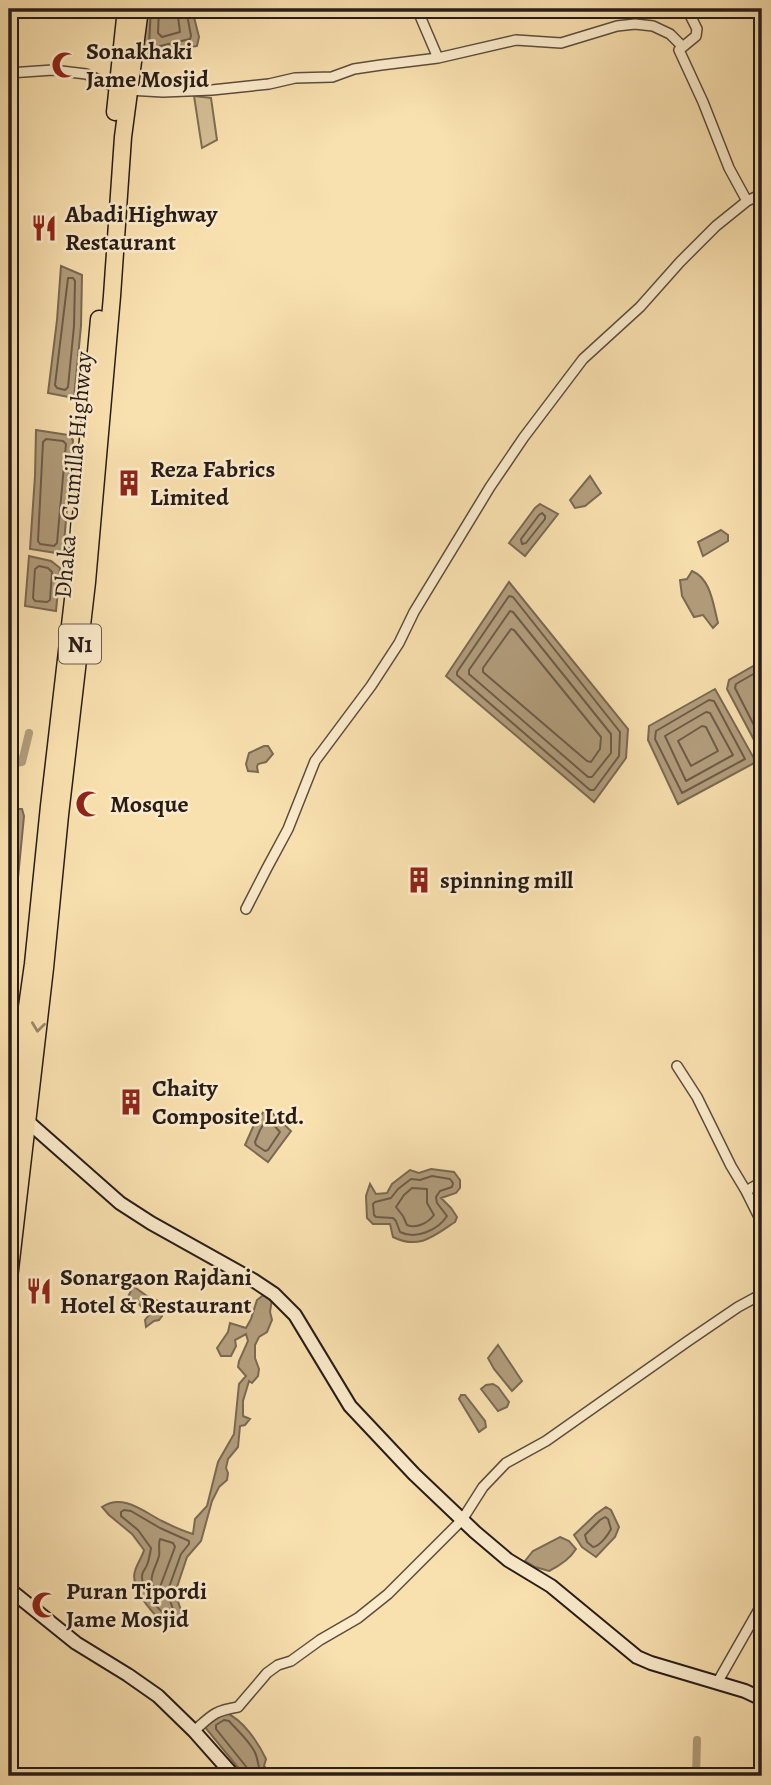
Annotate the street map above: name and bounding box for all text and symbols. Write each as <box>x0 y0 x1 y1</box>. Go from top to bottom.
place label: Sonakhaki Jame Mosjid <box>86 35 209 95</box>
mosque icon: Sonakhaki Jame Mosjid <box>50 50 80 80</box>
place label: Abadi Highway Restaurant <box>64 198 218 258</box>
restaurant icon: Abadi Highway Restaurant <box>29 213 59 243</box>
street label: Dhaka–Cumilla Highway <box>46 350 100 600</box>
place label: Reza Fabrics Limited <box>150 453 275 513</box>
building icon: Reza Fabrics Limited <box>114 468 144 498</box>
road number: N1 <box>59 624 101 664</box>
place label: Mosque <box>110 788 189 820</box>
mosque icon: Mosque <box>74 789 104 819</box>
place label: spinning mill <box>440 864 574 896</box>
building icon: spinning mill <box>404 865 434 895</box>
one-way arrow <box>31 1021 46 1033</box>
place label: Chaity Composite Ltd. <box>152 1072 304 1132</box>
building icon: Chaity Composite Ltd. <box>116 1087 146 1117</box>
place label: Sonargaon Rajdani Hotel & Restaurant <box>60 1261 252 1321</box>
restaurant icon: Sonargaon Rajdani Hotel & Restaurant <box>24 1276 54 1306</box>
place label: Puran Tipordi Jame Mosjid <box>66 1575 207 1635</box>
mosque icon: Puran Tipordi Jame Mosjid <box>30 1590 60 1620</box>

